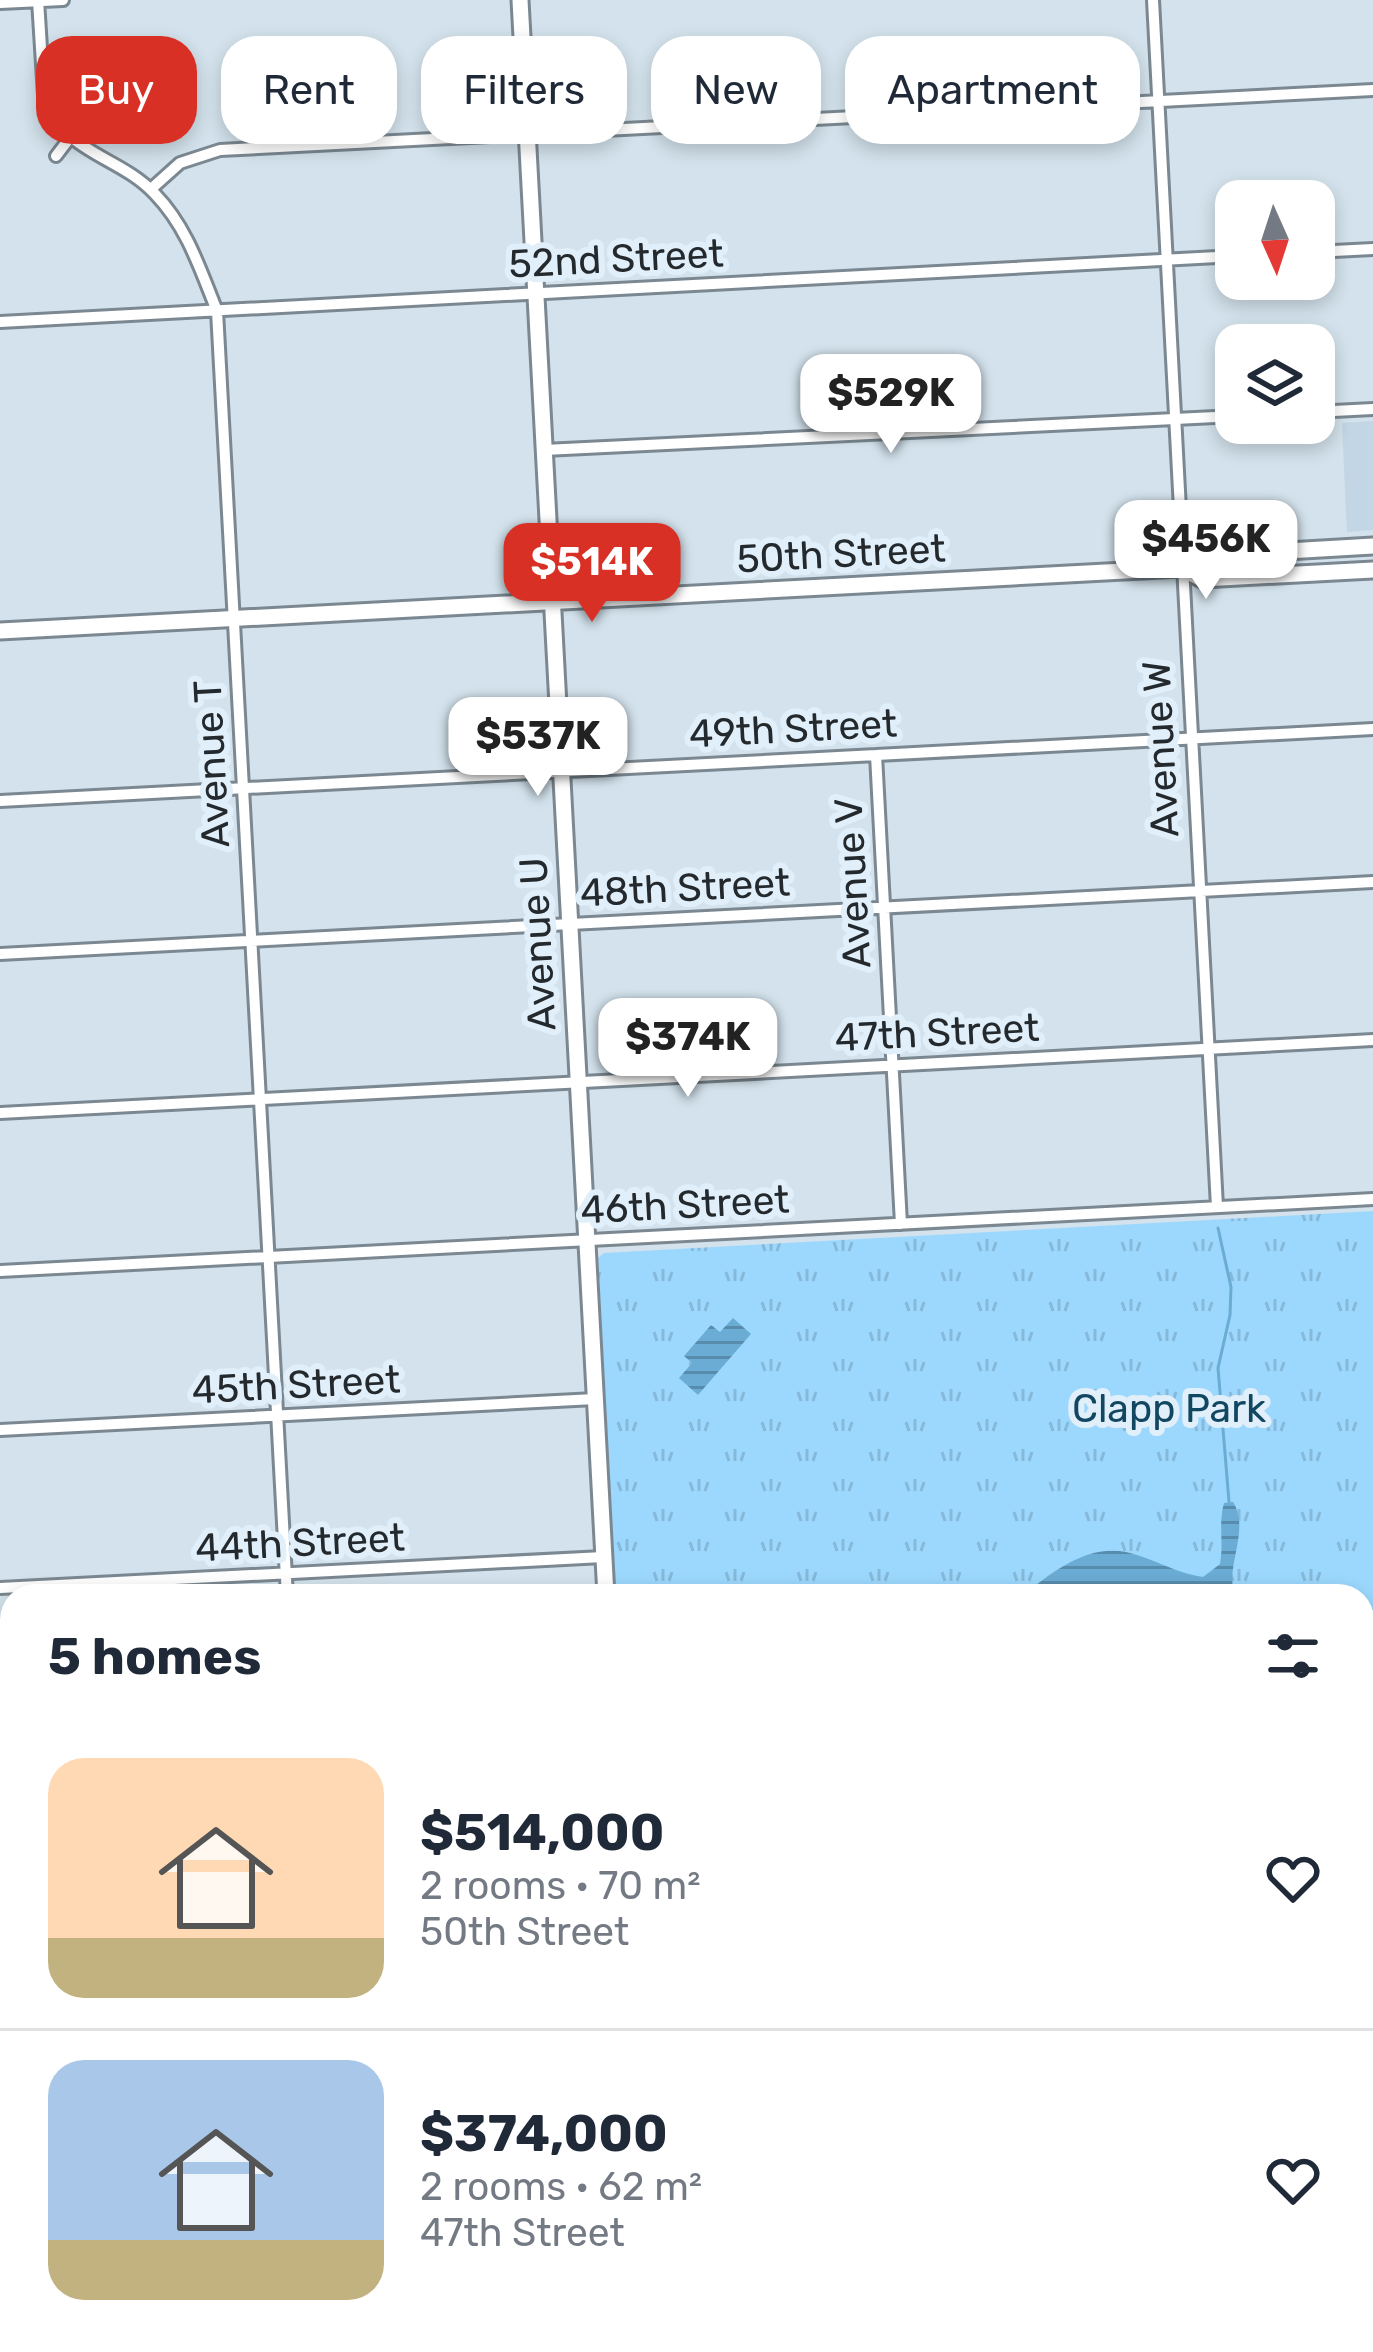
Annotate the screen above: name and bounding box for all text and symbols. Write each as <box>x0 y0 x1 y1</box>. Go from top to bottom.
chip: Buy <box>36 36 197 144</box>
chip: Rent <box>221 36 397 144</box>
chip: Filters <box>421 36 627 144</box>
chip: New <box>651 36 821 144</box>
chip: Apartment <box>845 36 1140 144</box>
north arrow <box>1215 180 1335 300</box>
map controls <box>1215 180 1335 444</box>
street label: 52nd Street <box>507 230 725 288</box>
button: layers <box>1215 324 1335 444</box>
pin: $529K <box>807 354 975 456</box>
text: $529K <box>827 370 955 416</box>
pin: $456K <box>1122 500 1290 602</box>
text: $456K <box>1141 516 1271 562</box>
pin: $514K <box>508 523 676 625</box>
street label: 50th Street <box>735 526 947 582</box>
text: $514K <box>531 539 653 585</box>
street label: Avenue W <box>1133 660 1189 838</box>
street label: Avenue T <box>185 679 239 849</box>
pin: $537K <box>454 697 622 799</box>
street label: 49th Street <box>688 701 898 757</box>
text: $537K <box>475 713 601 759</box>
street label: Avenue V <box>826 797 880 969</box>
street label: Avenue U <box>510 856 566 1032</box>
street label: 48th Street <box>579 860 791 916</box>
pin: $374K <box>604 998 772 1100</box>
street label: 47th Street <box>834 1005 1040 1061</box>
text: $374K <box>625 1014 751 1060</box>
street label: 46th Street <box>579 1177 791 1233</box>
street label: 45th Street <box>191 1357 401 1413</box>
park label: Clapp Park <box>1072 1386 1266 1432</box>
street label: 44th Street <box>194 1515 406 1571</box>
icon: filters <box>1260 1623 1326 1689</box>
text: 5 homes <box>48 1626 261 1687</box>
text: $514,000 <box>420 1802 664 1863</box>
icon: home <box>144 1806 288 1950</box>
icon: heart <box>1260 1845 1326 1911</box>
text: 2 rooms · 70 m² <box>420 1863 701 1909</box>
text: 50th Street <box>420 1909 629 1955</box>
text: $374,000 <box>420 2103 668 2164</box>
icon: home <box>144 2108 288 2252</box>
icon: heart <box>1260 2147 1326 2213</box>
text: 2 rooms · 62 m² <box>420 2164 702 2210</box>
text: 47th Street <box>420 2210 625 2256</box>

